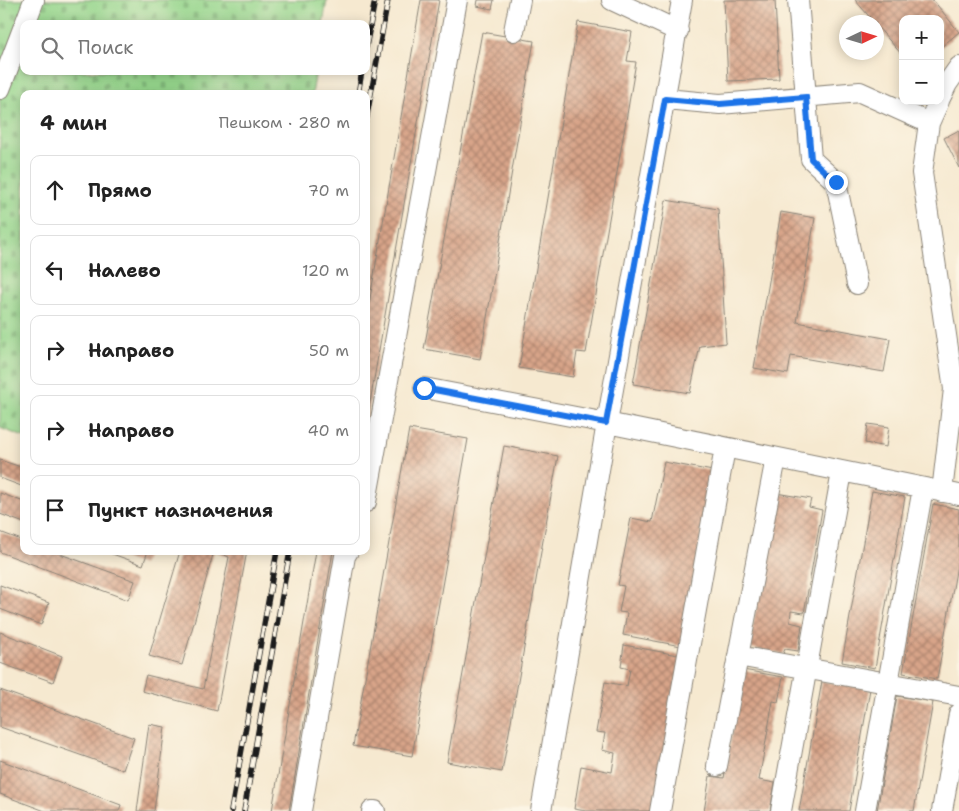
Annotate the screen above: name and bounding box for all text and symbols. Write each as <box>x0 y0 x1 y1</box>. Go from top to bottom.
north arrow <box>839 15 884 60</box>
map controls <box>899 15 944 105</box>
button: + <box>899 15 944 60</box>
search box <box>20 20 370 75</box>
icon: search <box>38 34 66 62</box>
text: Поиск <box>78 35 133 60</box>
button: − <box>899 60 944 105</box>
text: 4 мин <box>40 109 107 137</box>
text: Пешком · 280 m <box>219 112 350 133</box>
route end <box>825 171 848 194</box>
icon: ahead <box>41 176 69 204</box>
text: Прямо <box>88 178 152 203</box>
text: 70 m <box>308 180 349 201</box>
icon: left <box>41 256 69 284</box>
text: Налево <box>88 258 161 283</box>
text: 120 m <box>302 260 349 281</box>
icon: right <box>41 336 69 364</box>
text: Направо <box>88 338 174 363</box>
text: 50 m <box>309 340 349 361</box>
route start <box>413 377 436 400</box>
icon: right <box>41 416 69 444</box>
text: Направо <box>88 418 174 443</box>
text: 40 m <box>307 420 349 441</box>
icon: arrive <box>41 496 69 524</box>
text: Пункт назначения <box>88 498 273 523</box>

